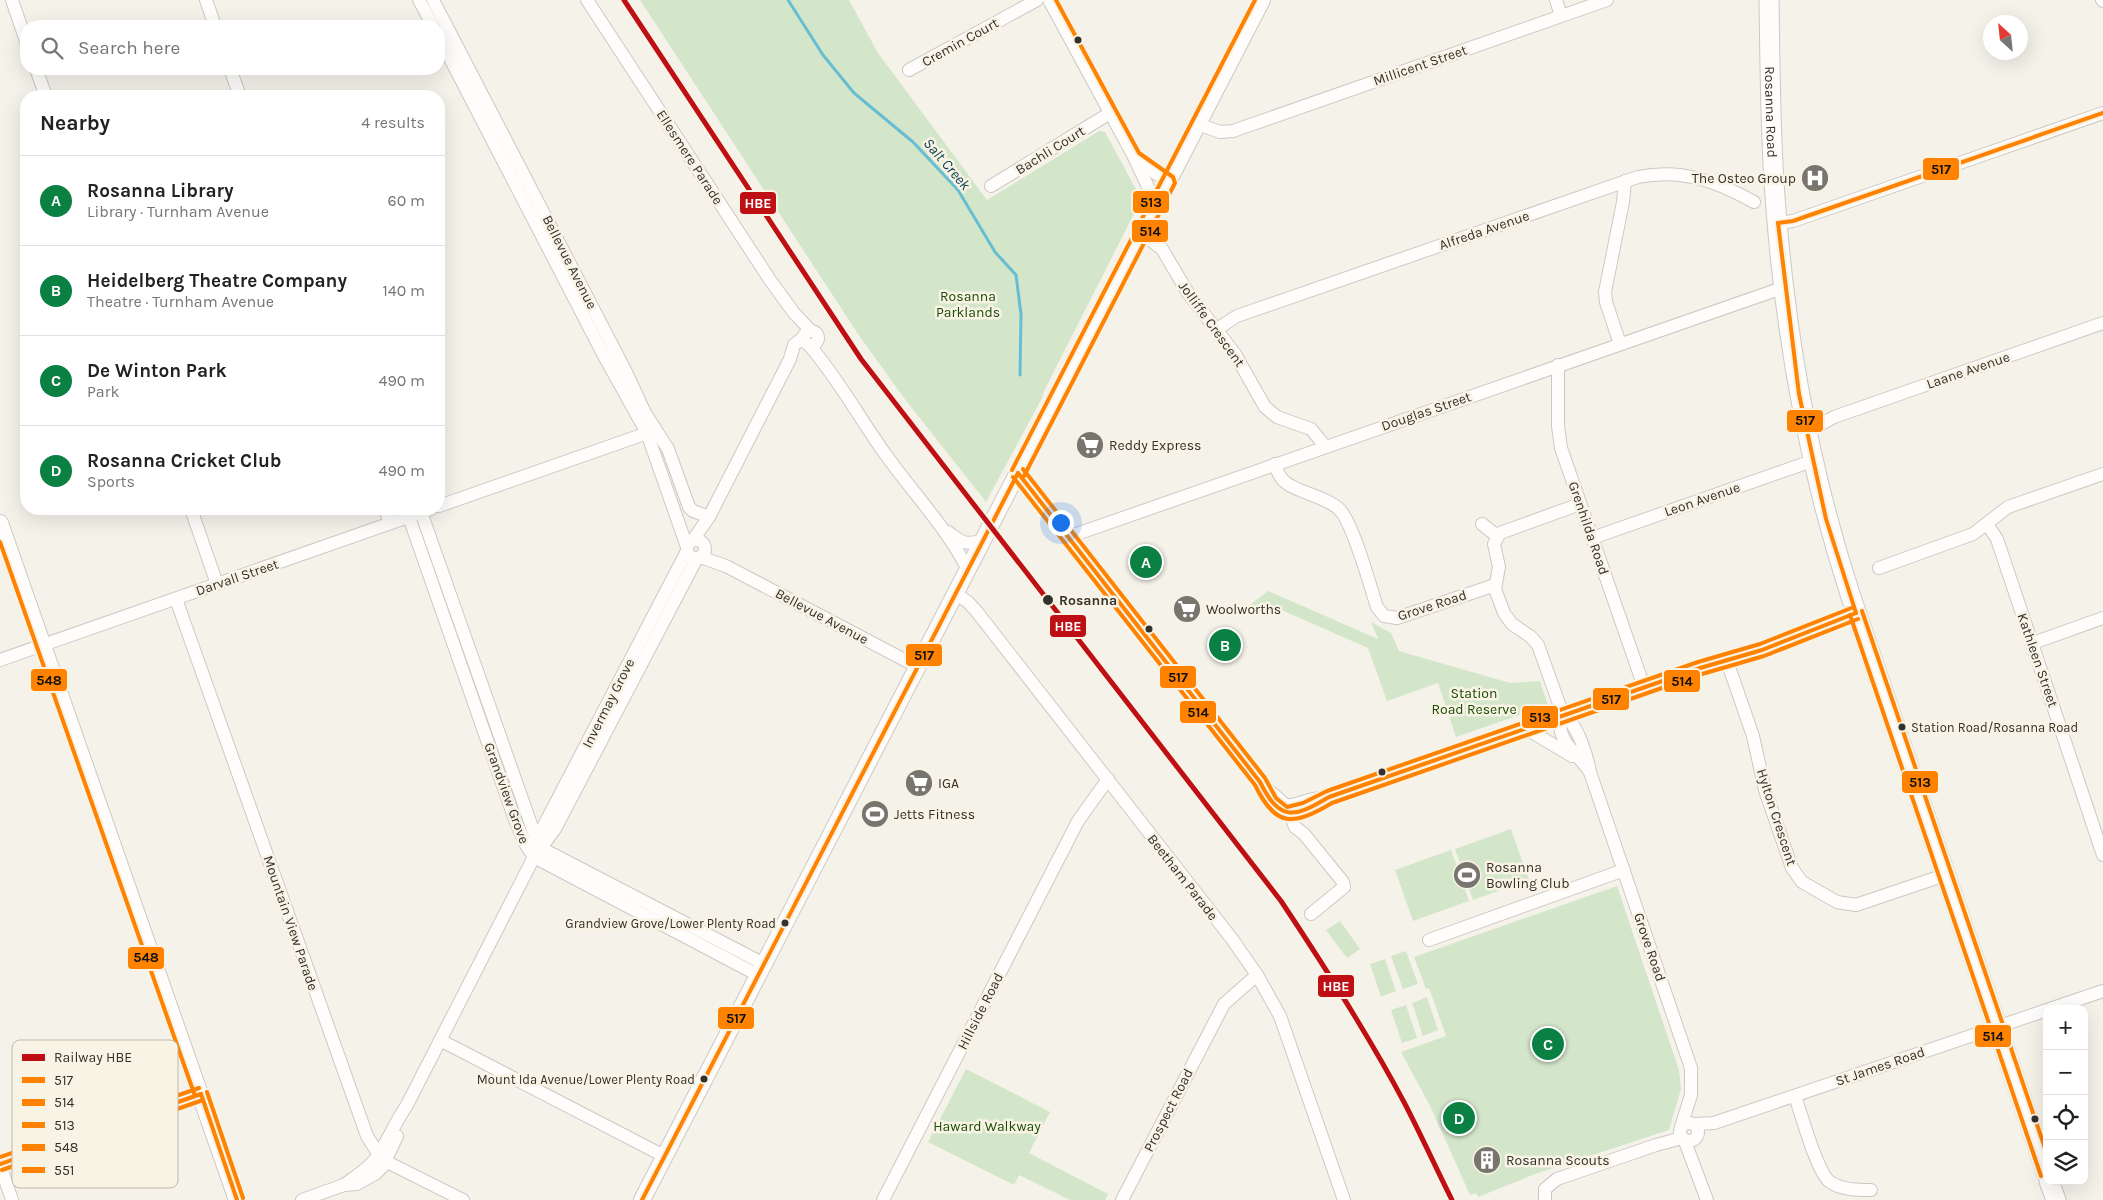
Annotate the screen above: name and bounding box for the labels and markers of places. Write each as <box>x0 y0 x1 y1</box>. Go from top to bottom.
unlabelled marker <box>1073 35 1083 45</box>
hospital icon: The Osteo Group <box>1800 163 1830 193</box>
place label: The Osteo Group <box>1692 170 1796 187</box>
supermarket icon: Reddy Express <box>1075 430 1105 460</box>
place label: Reddy Express <box>1109 437 1201 454</box>
pin: A <box>1130 543 1162 581</box>
place label: Rosanna <box>1059 592 1117 609</box>
marker: Rosanna <box>1041 593 1055 607</box>
supermarket icon: Woolworths <box>1172 594 1202 624</box>
place label: Woolworths <box>1206 601 1281 618</box>
unlabelled marker <box>1144 624 1154 634</box>
pin: B <box>1209 626 1241 664</box>
place label: Station Road/Rosanna Road <box>1911 720 2078 735</box>
marker: Station Road/Rosanna Road <box>1897 722 1907 732</box>
unlabelled marker <box>1377 767 1387 777</box>
supermarket icon: IGA <box>904 768 934 798</box>
place label: IGA <box>938 775 959 792</box>
sports icon: Jetts Fitness <box>860 799 890 829</box>
place label: Jetts Fitness <box>894 806 975 823</box>
place label: Rosanna Bowling Club <box>1486 859 1570 892</box>
sports icon: Rosanna Bowling Club <box>1452 860 1482 890</box>
place label: Grandview Grove/Lower Plenty Road <box>565 916 776 931</box>
marker: Grandview Grove/Lower Plenty Road <box>780 918 790 928</box>
pin: C <box>1532 1025 1564 1063</box>
place label: Mount Ida Avenue/Lower Plenty Road <box>477 1072 695 1087</box>
marker: Mount Ida Avenue/Lower Plenty Road <box>699 1074 709 1084</box>
pin: D <box>1443 1099 1475 1137</box>
unlabelled marker <box>2030 1114 2040 1124</box>
building icon: Rosanna Scouts <box>1472 1145 1502 1175</box>
place label: Rosanna Scouts <box>1506 1152 1610 1169</box>

